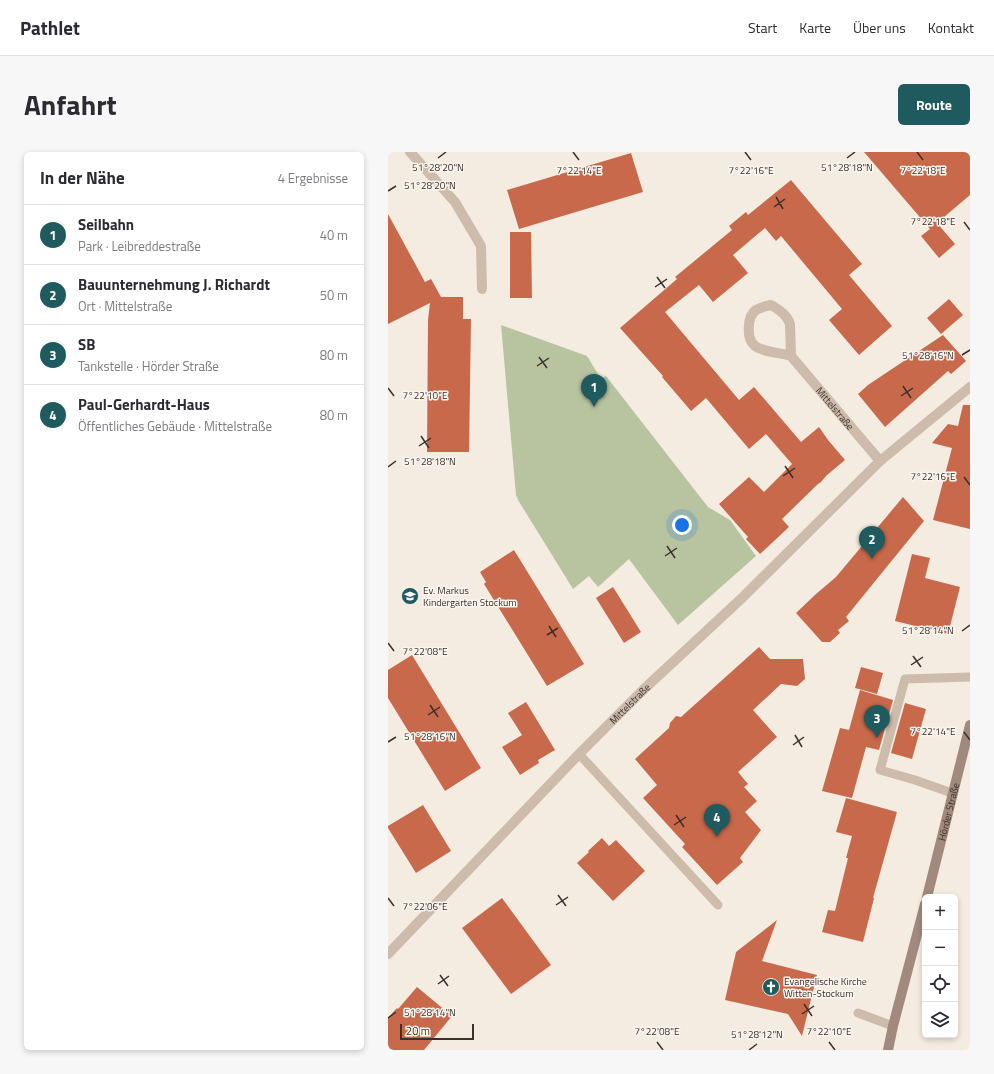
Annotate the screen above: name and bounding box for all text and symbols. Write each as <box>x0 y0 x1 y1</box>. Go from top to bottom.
text: Pathlet <box>20 13 80 42</box>
text: Start <box>748 17 777 38</box>
text: Karte <box>799 17 831 38</box>
text: Über uns <box>853 17 906 38</box>
text: Kontakt <box>928 17 974 38</box>
text: Anfahrt <box>24 83 117 126</box>
button: Route <box>898 84 970 125</box>
text: 51°28'20"N <box>412 160 464 175</box>
text: 51°28'18"N <box>821 160 873 175</box>
text: 7°22'14"E <box>557 163 602 178</box>
text: 7°22'16"E <box>729 163 774 178</box>
text: 7°22'18"E <box>901 163 946 178</box>
text: In der Nähe <box>40 165 125 191</box>
text: 4 Ergebnisse <box>278 168 348 188</box>
text: 51°28'20"N <box>404 178 456 193</box>
text: Seilbahn <box>78 213 134 236</box>
text: 7°22'18"E <box>911 214 956 229</box>
text: 1 <box>49 225 57 245</box>
text: 40 m <box>320 225 348 245</box>
text: Park · Leibreddestraße <box>78 236 201 256</box>
text: Bauunternehmung J. Richardt <box>78 273 270 296</box>
text: 2 <box>49 285 57 305</box>
text: 50 m <box>320 285 348 305</box>
text: Ort · Mittelstraße <box>78 296 172 316</box>
text: SB <box>78 333 95 356</box>
text: 3 <box>49 345 57 365</box>
text: 80 m <box>320 345 348 365</box>
text: 51°28'16"N <box>902 348 954 363</box>
text: Tankstelle · Hörder Straße <box>78 356 219 376</box>
pin: 1 <box>581 374 607 407</box>
street label: Mittelstraße <box>812 384 857 433</box>
text: 7°22'10"E <box>403 388 448 403</box>
text: Paul-Gerhardt-Haus <box>78 393 210 416</box>
text: 4 <box>49 405 57 425</box>
text: 80 m <box>320 405 348 425</box>
text: Öffentliches Gebäude · Mittelstraße <box>78 416 272 436</box>
text: 51°28'18"N <box>404 454 456 469</box>
text: 7°22'16"E <box>911 469 956 484</box>
your location <box>672 515 692 535</box>
pin: 2 <box>859 526 885 559</box>
place label: Ev. Markus Kindergarten Stockum <box>423 583 517 610</box>
school or university icon: Ev. Markus Kindergarten Stockum <box>400 586 420 606</box>
text: 51°28'14"N <box>902 623 954 638</box>
text: 7°22'08"E <box>403 644 448 659</box>
street label: Mittelstraße <box>606 680 654 728</box>
pin: 3 <box>864 705 890 738</box>
text: 7°22'14"E <box>911 724 956 739</box>
text: 51°28'16"N <box>404 729 456 744</box>
street label: Hörder Straße <box>934 781 963 842</box>
pin: 4 <box>704 804 730 837</box>
map controls <box>922 894 958 1038</box>
button: + <box>922 894 958 930</box>
text: 7°22'06"E <box>403 899 448 914</box>
button: − <box>922 930 958 966</box>
button: locate <box>922 966 958 1002</box>
place label: Evangelische Kirche Witten-Stockum <box>784 974 867 1001</box>
church icon: Evangelische Kirche Witten-Stockum <box>761 977 781 997</box>
button: layers <box>922 1002 958 1038</box>
text: 51°28'14"N <box>404 1005 456 1020</box>
scale bar <box>400 1022 474 1041</box>
text: 20 m <box>406 1023 430 1039</box>
text: 7°22'08"E <box>635 1024 680 1039</box>
text: 7°22'10"E <box>807 1024 852 1039</box>
text: 51°28'12"N <box>731 1027 783 1042</box>

